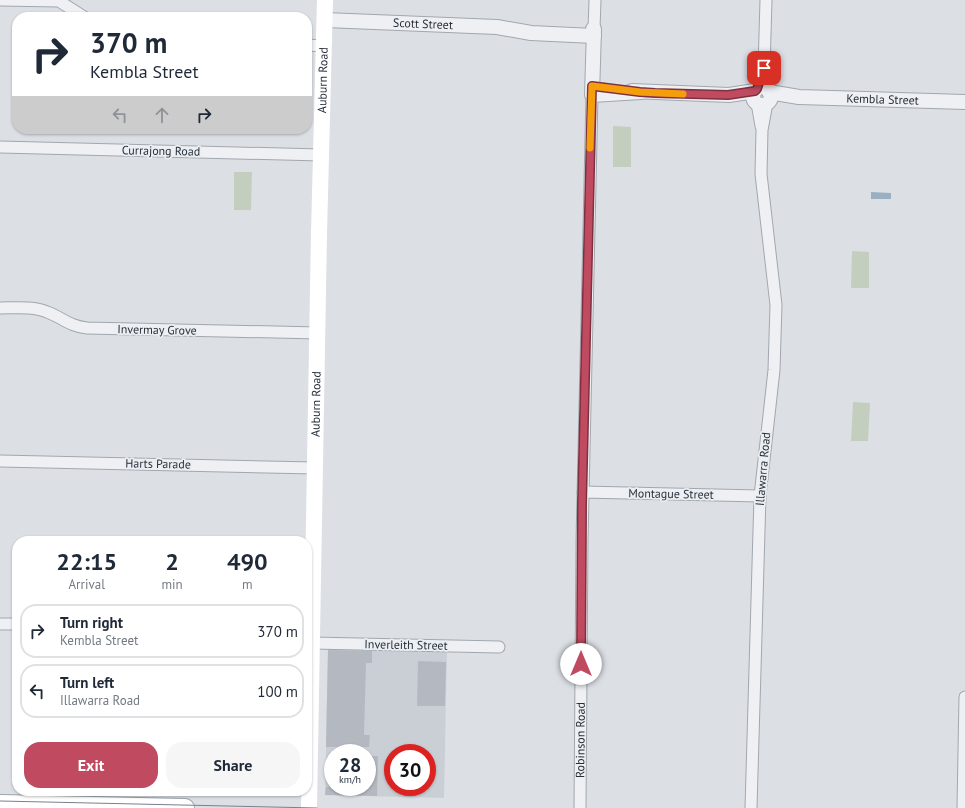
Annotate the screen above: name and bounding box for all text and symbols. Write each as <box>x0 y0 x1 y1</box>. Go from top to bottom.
street label: Scott Street <box>393 15 453 32</box>
text: 370 m <box>90 24 167 61</box>
icon: right <box>24 28 76 80</box>
street label: Auburn Road <box>314 47 331 113</box>
pin <box>747 51 781 85</box>
icon: arrive <box>753 57 775 79</box>
text: Kembla Street <box>90 60 199 83</box>
street label: Kembla Street <box>846 90 919 108</box>
icon: left <box>109 104 131 126</box>
icon: ahead <box>151 104 173 126</box>
icon: right <box>193 104 215 126</box>
street label: Currajong Road <box>122 142 200 159</box>
street label: Invermay Grove <box>117 321 197 338</box>
street label: Auburn Road <box>307 371 324 437</box>
street label: Illawarra Road <box>752 431 773 506</box>
street label: Harts Parade <box>125 455 191 472</box>
street label: Montague Street <box>628 485 714 502</box>
text: 22:15 <box>56 546 117 577</box>
text: 2 <box>165 546 179 577</box>
text: 490 <box>227 546 268 577</box>
text: Arrival <box>69 576 105 593</box>
text: min <box>161 576 183 593</box>
text: m <box>242 576 253 593</box>
text: Turn right <box>60 613 123 632</box>
icon: right <box>26 620 48 642</box>
text: 370 m <box>257 622 298 641</box>
text: Kembla Street <box>60 632 138 649</box>
street label: Inverleith Street <box>364 636 448 653</box>
position arrow <box>560 643 602 685</box>
text: Turn left <box>60 673 114 692</box>
icon: left <box>26 680 48 702</box>
text: 100 m <box>257 682 298 701</box>
text: Illawarra Road <box>60 692 140 709</box>
street label: Robinson Road <box>572 702 588 778</box>
button: Exit <box>24 742 158 788</box>
button: Share <box>166 742 300 788</box>
speed limit sign: 30 <box>384 744 436 796</box>
text: 28 <box>339 752 361 778</box>
text: km/h <box>339 773 361 786</box>

